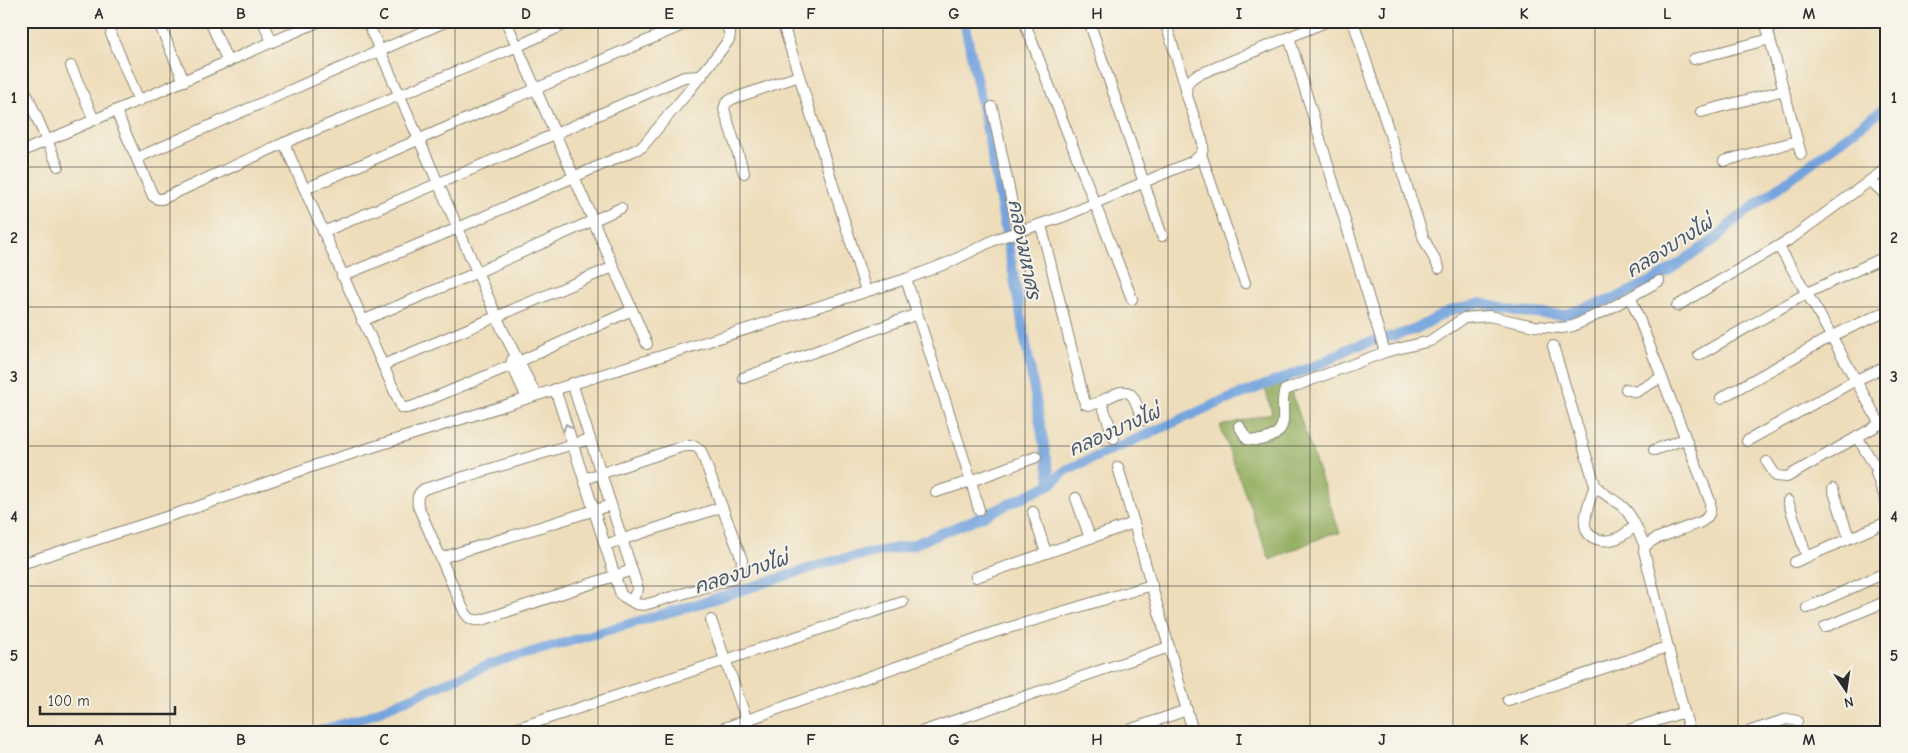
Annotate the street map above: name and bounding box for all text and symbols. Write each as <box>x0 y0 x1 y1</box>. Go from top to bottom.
text: A <box>95 5 104 23</box>
text: B <box>236 5 246 23</box>
text: C <box>379 5 389 23</box>
text: D <box>521 5 531 23</box>
text: E <box>664 5 674 23</box>
text: F <box>806 5 816 23</box>
text: G <box>948 5 960 23</box>
text: H <box>1091 5 1103 23</box>
text: I <box>1236 5 1242 23</box>
text: J <box>1378 5 1386 23</box>
text: K <box>1519 5 1529 23</box>
text: L <box>1663 5 1671 23</box>
text: M <box>1803 5 1816 23</box>
text: 1 <box>11 89 17 107</box>
text: 1 <box>1891 89 1897 107</box>
water label: คลองมหาศร <box>1004 197 1045 303</box>
water label: คลองบางไผ่ <box>1621 208 1720 282</box>
text: 2 <box>10 229 18 247</box>
text: 2 <box>1890 229 1898 247</box>
text: 3 <box>10 368 18 386</box>
text: 3 <box>1890 368 1898 386</box>
water label: คลองบางไผ่ <box>1065 398 1167 461</box>
one-way arrow <box>563 423 573 432</box>
text: 4 <box>10 508 18 526</box>
text: 4 <box>1890 508 1898 526</box>
water label: คลองบางไผ่ <box>691 544 795 598</box>
text: 5 <box>10 647 18 665</box>
text: 5 <box>1890 647 1898 665</box>
north arrow <box>1820 666 1870 716</box>
scale bar <box>40 683 175 715</box>
text: 100 m <box>48 692 90 710</box>
text: N <box>1842 693 1855 711</box>
text: A <box>95 731 104 749</box>
text: B <box>236 731 246 749</box>
text: C <box>379 731 389 749</box>
text: D <box>521 731 531 749</box>
text: E <box>664 731 674 749</box>
text: F <box>806 731 816 749</box>
text: G <box>948 731 960 749</box>
text: H <box>1091 731 1103 749</box>
text: I <box>1236 731 1242 749</box>
text: J <box>1378 731 1386 749</box>
text: K <box>1519 731 1529 749</box>
text: L <box>1663 731 1671 749</box>
text: M <box>1803 731 1816 749</box>

